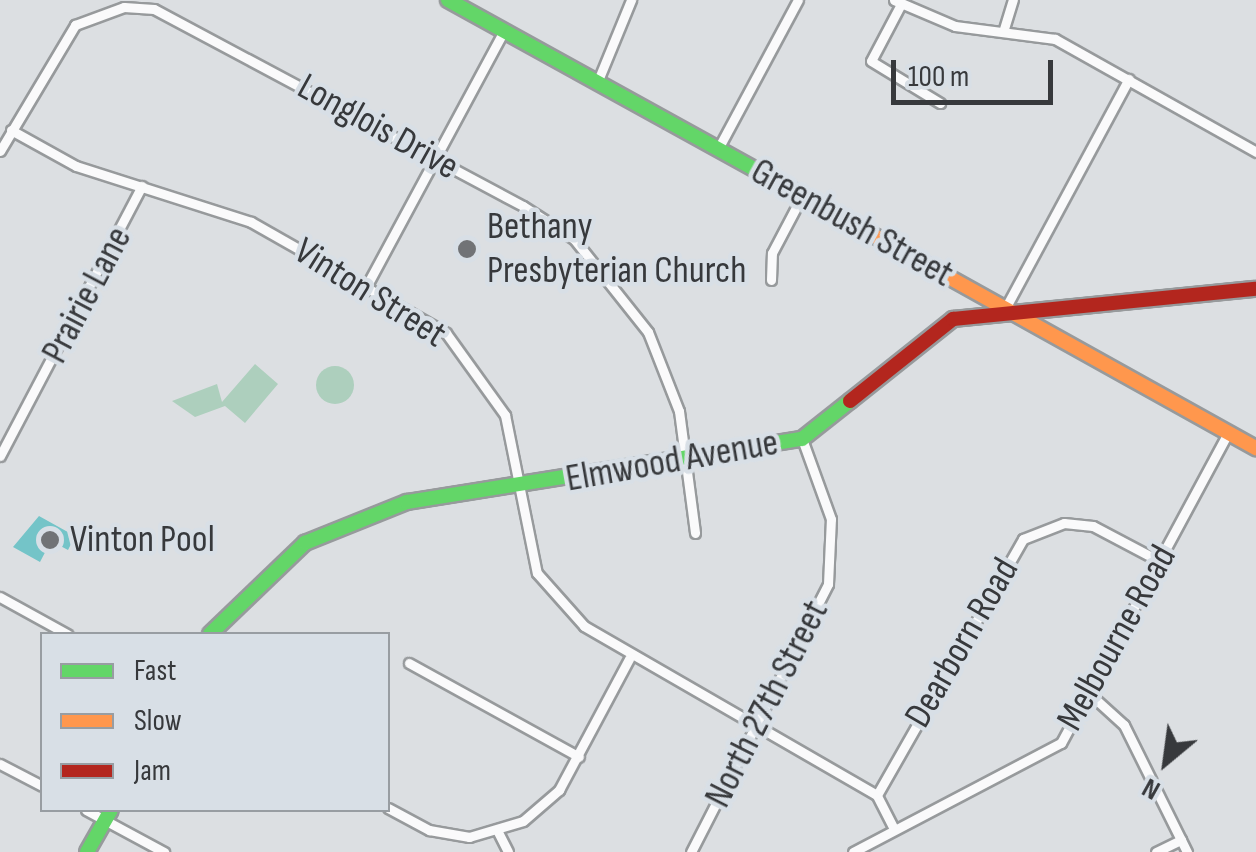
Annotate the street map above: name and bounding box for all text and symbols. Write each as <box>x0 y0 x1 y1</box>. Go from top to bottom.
scale bar <box>896 40 1058 102</box>
text: 100 m <box>908 59 969 95</box>
street label: Longlois Drive <box>290 64 466 190</box>
street label: Greenbush Street <box>743 149 961 297</box>
place label: Bethany Presbyterian Church <box>487 204 747 294</box>
street label: Prairie Lane <box>32 219 142 371</box>
street label: Vinton Street <box>286 229 454 357</box>
marker: Bethany Presbyterian Church <box>456 238 478 260</box>
street label: Elmwood Avenue <box>562 420 782 502</box>
place label: Vinton Pool <box>70 517 215 563</box>
marker: Vinton Pool <box>39 529 61 551</box>
street label: Melbourne Road <box>1048 538 1186 738</box>
street label: Dearborn Road <box>895 550 1029 736</box>
street label: North 27th Street <box>695 593 839 815</box>
legend <box>40 632 390 812</box>
text: Fast <box>134 653 176 689</box>
text: Slow <box>134 703 182 739</box>
north arrow <box>1116 712 1216 812</box>
text: Jam <box>134 753 171 789</box>
text: N <box>1137 771 1166 807</box>

